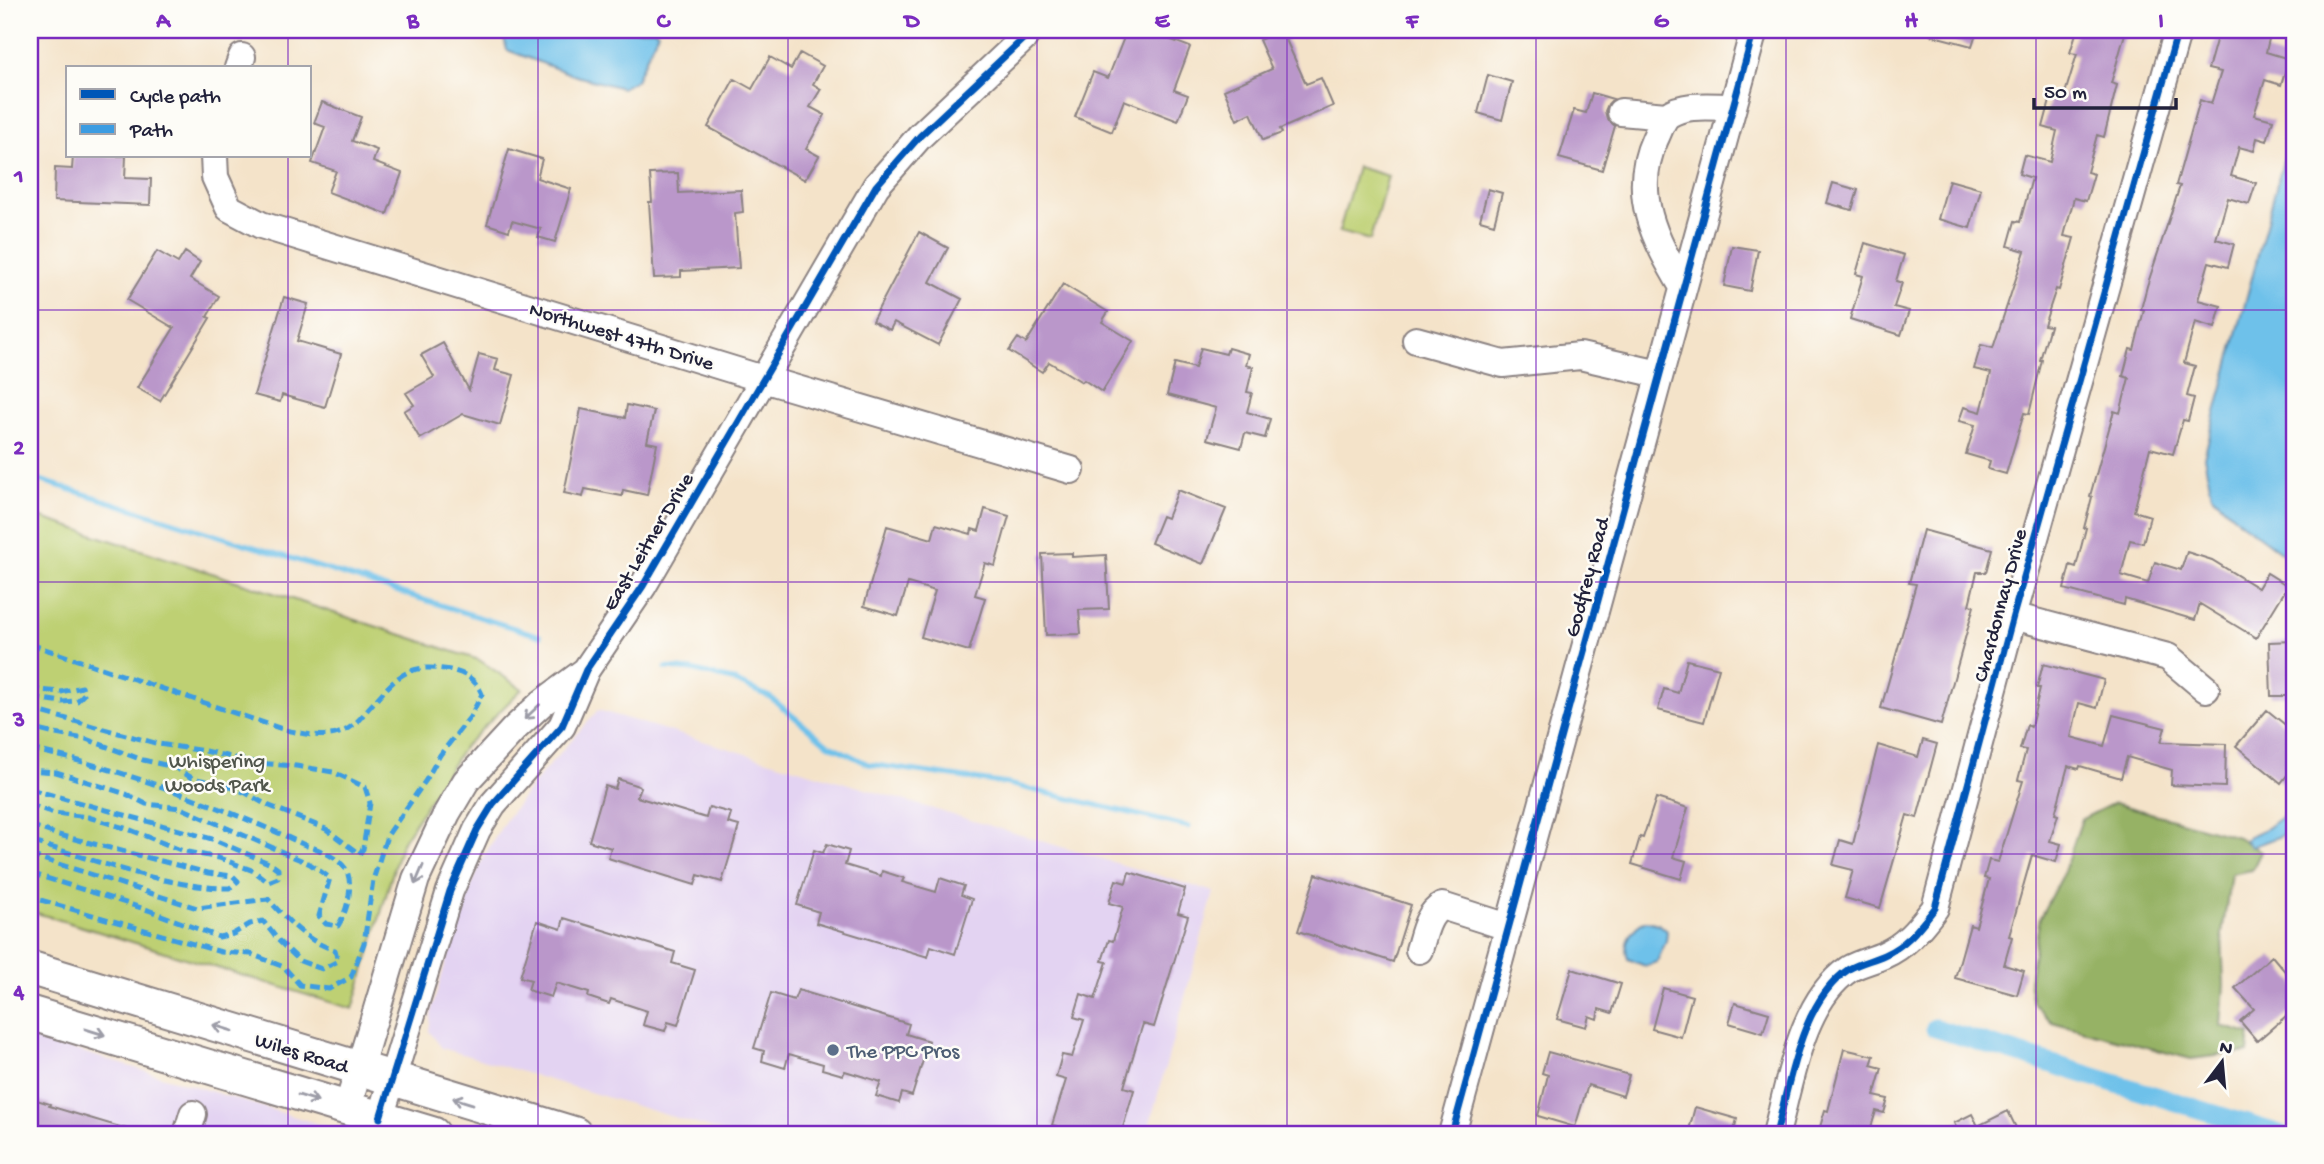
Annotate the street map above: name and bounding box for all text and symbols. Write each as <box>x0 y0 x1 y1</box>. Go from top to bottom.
text: A <box>155 9 171 36</box>
text: B <box>406 9 420 36</box>
text: C <box>657 9 672 36</box>
text: D <box>903 9 921 36</box>
text: E <box>1155 9 1171 36</box>
text: F <box>1405 9 1420 36</box>
text: G <box>1654 9 1670 36</box>
text: H <box>1904 9 1918 36</box>
text: I <box>2158 9 2164 36</box>
legend <box>66 66 312 158</box>
scale bar <box>2034 66 2175 110</box>
text: 50 m <box>2044 82 2087 107</box>
text: Cycle path <box>130 86 221 111</box>
text: Path <box>129 120 173 145</box>
text: 1 <box>13 164 24 191</box>
street label: Northwest 47th Drive <box>526 298 717 379</box>
text: 2 <box>13 436 25 463</box>
street label: East Leitner Drive <box>599 468 702 616</box>
street label: Godfrey Road <box>1561 514 1618 640</box>
street label: Chardonnay Drive <box>1970 525 2035 685</box>
one-way arrow <box>524 703 541 720</box>
text: 3 <box>12 708 25 735</box>
park label: Whispering Woods Park <box>165 751 272 800</box>
one-way arrow <box>411 864 424 885</box>
text: 4 <box>13 980 25 1007</box>
one-way arrow <box>212 1020 234 1033</box>
one-way arrow <box>84 1027 106 1040</box>
north arrow <box>2188 1028 2258 1098</box>
street label: Wiles Road <box>251 1029 352 1082</box>
text: N <box>2217 1036 2235 1062</box>
place label: The PPC Pros <box>846 1041 961 1066</box>
marker: The PPC Pros <box>825 1042 841 1058</box>
one-way arrow <box>297 1092 319 1105</box>
one-way arrow <box>452 1093 474 1106</box>

